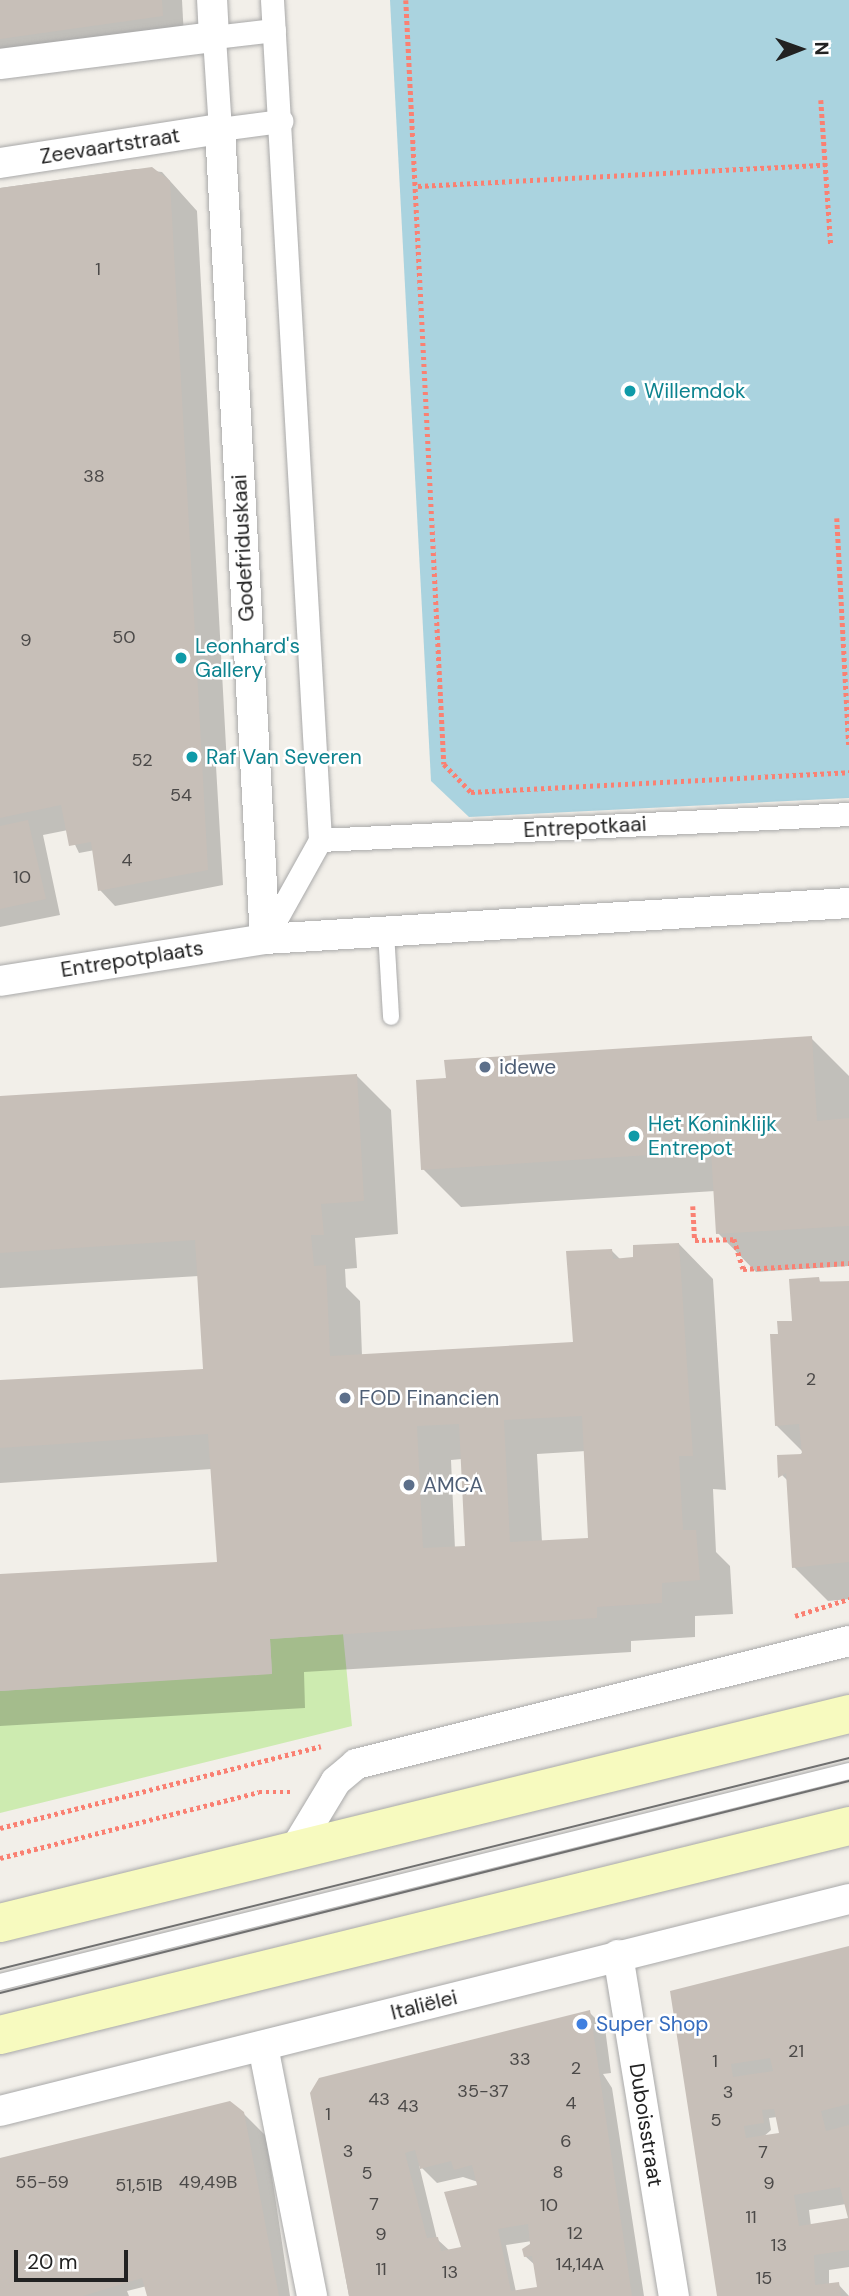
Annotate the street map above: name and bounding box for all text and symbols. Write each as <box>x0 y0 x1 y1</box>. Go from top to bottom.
north arrow <box>765 14 835 84</box>
text: N <box>809 41 834 56</box>
street label: Zeevaartstraat <box>38 123 182 169</box>
house number: 1 <box>95 258 101 280</box>
place label: Willemdok <box>644 378 746 404</box>
marker: Willemdok <box>622 383 638 399</box>
house number: 38 <box>83 465 105 487</box>
street label: Godefriduskaai <box>227 474 259 622</box>
house number: 50 <box>112 626 136 648</box>
house number: 9 <box>20 629 32 651</box>
place label: Leonhard's Gallery <box>195 633 300 683</box>
marker: Leonhard's Gallery <box>173 650 189 666</box>
place label: Raf Van Severen <box>206 744 362 770</box>
house number: 52 <box>131 749 153 771</box>
marker: Raf Van Severen <box>184 749 200 765</box>
house number: 54 <box>170 784 192 806</box>
street label: Entrepotkaai <box>523 811 647 843</box>
house number: 4 <box>122 849 132 871</box>
house number: 10 <box>13 866 31 888</box>
street label: Entrepotplaats <box>59 935 205 983</box>
place label: idewe <box>499 1054 556 1080</box>
marker: idewe <box>477 1059 493 1075</box>
place label: Het Koninklijk Entrepot <box>648 1111 777 1161</box>
marker: Het Koninklijk Entrepot <box>626 1128 642 1144</box>
house number: 2 <box>806 1368 816 1390</box>
place label: FOD Financien <box>359 1385 499 1411</box>
marker: FOD Financien <box>337 1390 353 1406</box>
place label: AMCA <box>423 1472 483 1498</box>
marker: AMCA <box>401 1477 417 1493</box>
street label: Italiëlei <box>388 1985 460 2025</box>
place label: Super Shop <box>596 2011 708 2037</box>
marker: Super Shop <box>574 2016 590 2032</box>
house number: 21 <box>788 2040 804 2062</box>
house number: 33 <box>509 2048 531 2070</box>
house number: 1 <box>712 2050 718 2072</box>
house number: 2 <box>571 2057 581 2079</box>
street label: Duboisstraat <box>624 2062 668 2188</box>
house number: 35-37 <box>457 2080 509 2102</box>
house number: 3 <box>723 2081 733 2103</box>
house number: 43 <box>368 2088 390 2110</box>
house number: 4 <box>566 2092 576 2114</box>
house number: 43 <box>397 2095 419 2117</box>
house number: 1 <box>325 2103 331 2125</box>
house number: 5 <box>711 2109 721 2131</box>
house number: 6 <box>560 2130 572 2152</box>
house number: 3 <box>343 2140 353 2162</box>
house number: 7 <box>758 2141 768 2163</box>
house number: 8 <box>553 2161 563 2183</box>
house number: 5 <box>362 2162 372 2184</box>
house number: 55-59 <box>15 2171 69 2193</box>
house number: 49,49B <box>179 2171 237 2193</box>
house number: 9 <box>763 2172 775 2194</box>
house number: 51,51B <box>115 2174 163 2196</box>
house number: 7 <box>369 2193 379 2215</box>
house number: 10 <box>540 2194 558 2216</box>
house number: 11 <box>745 2206 757 2228</box>
house number: 12 <box>567 2222 583 2244</box>
house number: 9 <box>375 2223 387 2245</box>
house number: 13 <box>771 2234 787 2256</box>
scale bar <box>18 2236 131 2280</box>
text: 20 m <box>27 2248 78 2276</box>
house number: 14,14A <box>556 2253 604 2275</box>
house number: 11 <box>375 2258 387 2280</box>
house number: 13 <box>442 2261 458 2283</box>
house number: 15 <box>756 2267 772 2289</box>

